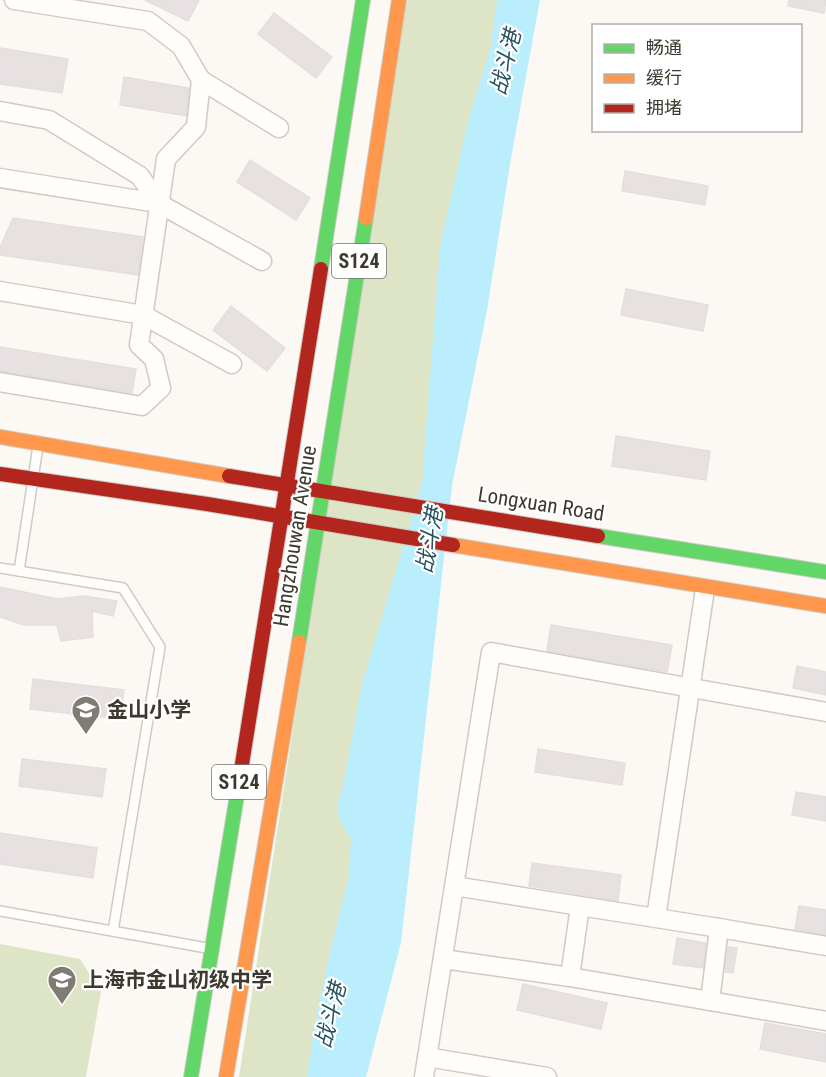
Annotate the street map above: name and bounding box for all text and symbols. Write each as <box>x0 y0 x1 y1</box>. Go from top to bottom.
water label: 战斗港 <box>485 24 526 97</box>
legend <box>592 24 802 132</box>
text: 畅通 <box>646 37 682 58</box>
text: 缓行 <box>646 67 682 88</box>
text: 拥堵 <box>646 97 682 118</box>
road number: S124 <box>332 244 386 278</box>
street label: Hangzhouwan Avenue <box>269 444 321 628</box>
street label: Longxuan Road <box>476 482 606 526</box>
water label: 战斗港 <box>411 502 448 575</box>
school or university icon: 金山小学 <box>70 694 102 736</box>
place label: 金山小学 <box>107 698 191 722</box>
road number: S124 <box>212 765 266 799</box>
school or university icon: 上海市金山初级中学 <box>46 964 78 1006</box>
place label: 上海市金山初级中学 <box>83 968 272 992</box>
water label: 战斗港 <box>310 977 351 1050</box>

